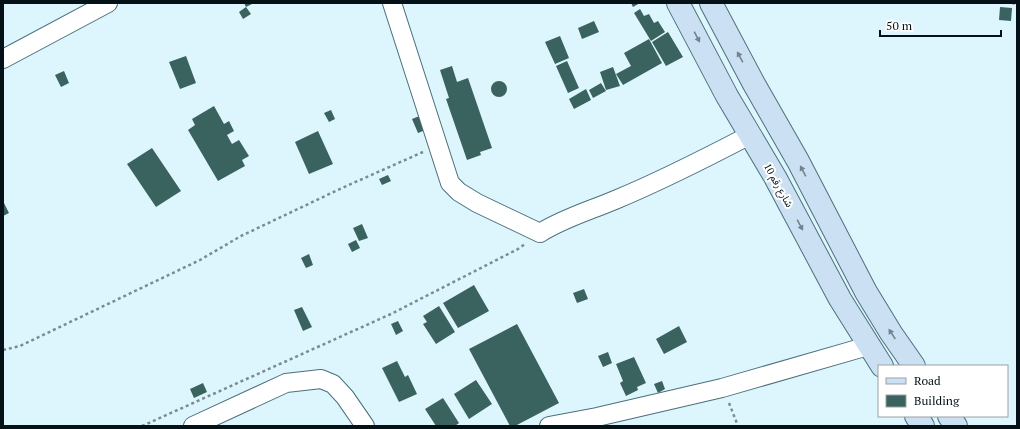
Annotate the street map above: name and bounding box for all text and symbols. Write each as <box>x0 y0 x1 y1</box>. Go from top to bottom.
scale bar <box>880 12 1001 38</box>
text: 50 m <box>886 18 913 33</box>
one-way arrow <box>694 31 700 43</box>
one-way arrow <box>736 51 743 63</box>
street label: شارع رقم 10 <box>760 161 796 210</box>
one-way arrow <box>799 165 806 176</box>
one-way arrow <box>797 219 803 231</box>
one-way arrow <box>888 328 896 339</box>
legend <box>878 365 1008 417</box>
text: Road <box>914 373 941 388</box>
text: Building <box>914 393 960 408</box>

